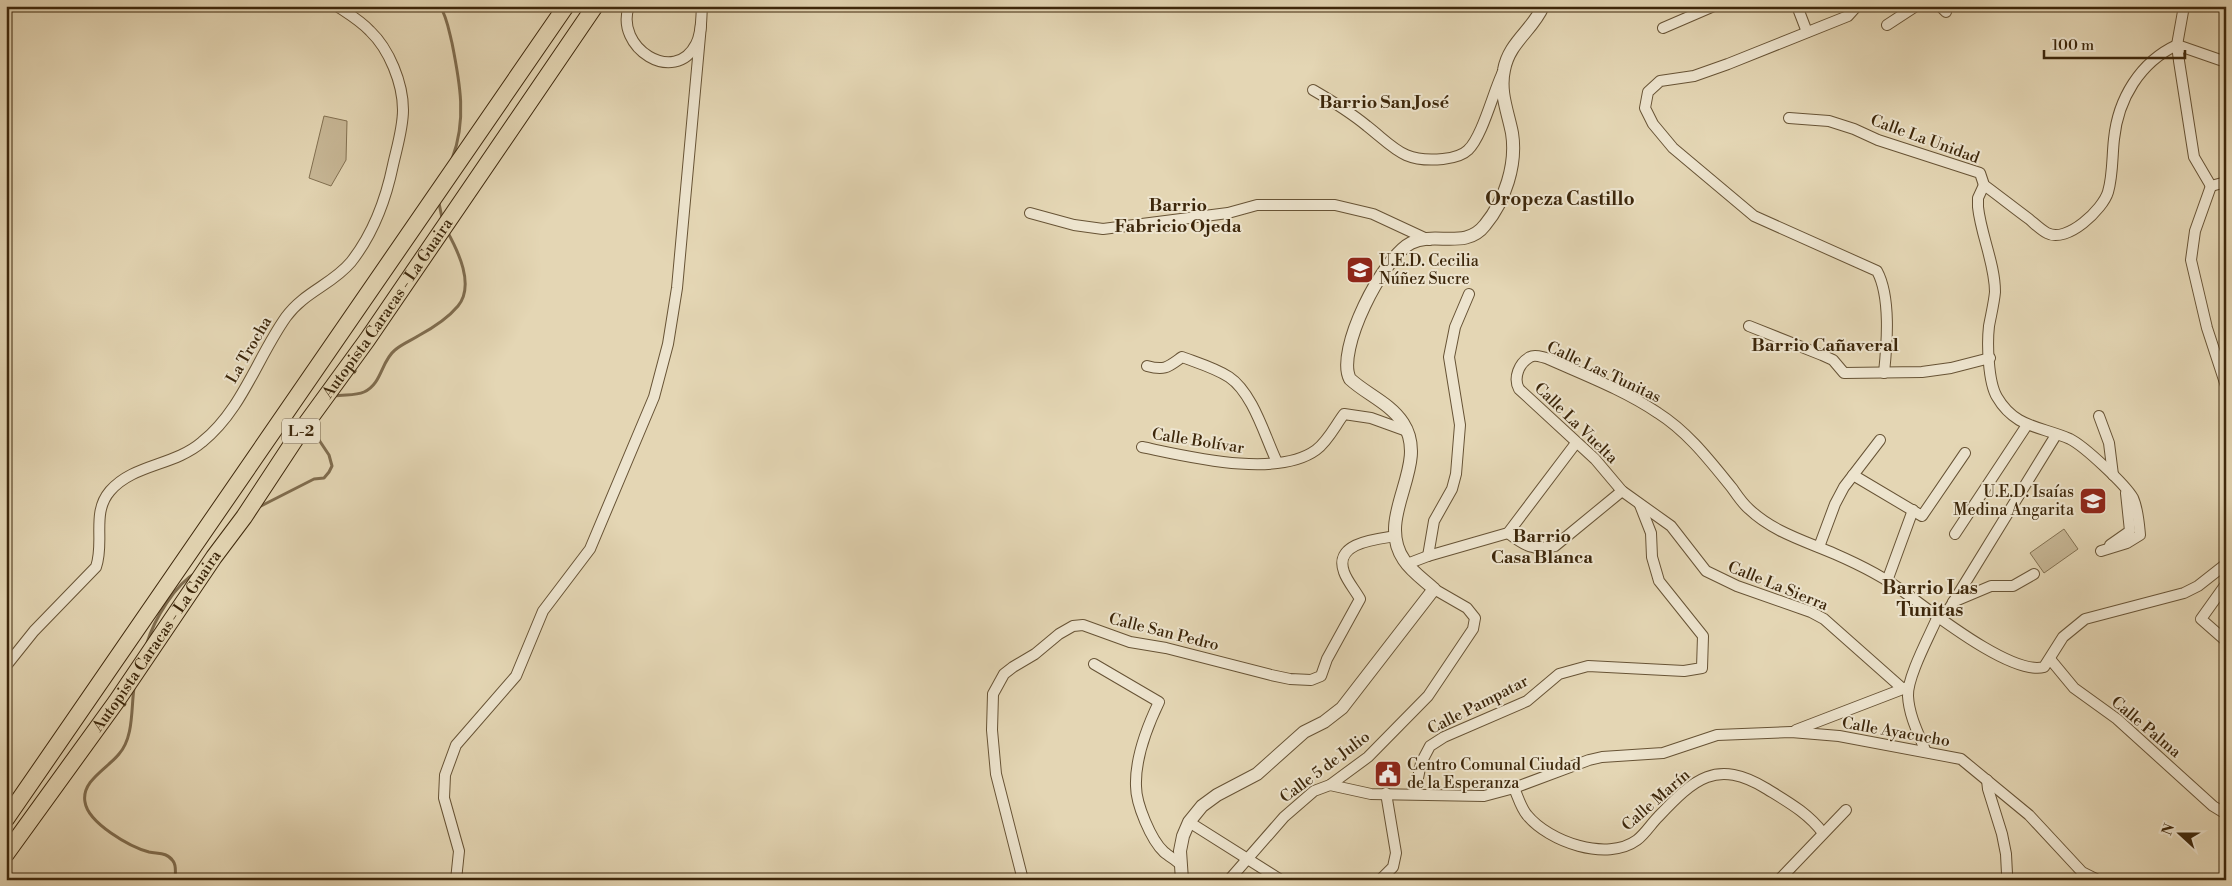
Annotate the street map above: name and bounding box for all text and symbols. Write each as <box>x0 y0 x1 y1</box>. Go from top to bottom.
scale bar <box>2044 28 2186 60</box>
text: 100 m <box>2052 36 2094 55</box>
district label: Barrio San José <box>1319 91 1449 114</box>
street label: Calle La Unidad <box>1868 110 1982 168</box>
district label: Oropeza Castillo <box>1485 187 1635 211</box>
district label: Barrio Fabricio Ojeda <box>1114 194 1242 238</box>
street label: Autopista Caracas - La Guaira <box>317 214 458 403</box>
place label: U.E.D. Cecilia Núñez Sucre <box>1379 251 1480 289</box>
school or university icon: U.E.D. Cecilia Núñez Sucre <box>1345 255 1375 285</box>
street label: La Trocha <box>222 312 277 387</box>
district label: Barrio Cañaveral <box>1751 334 1899 357</box>
street label: Calle Las Tunitas <box>1544 337 1664 407</box>
street label: Calle La Vuelta <box>1530 378 1623 468</box>
road number: L-2 <box>282 418 320 444</box>
street label: Calle Bolívar <box>1150 424 1246 458</box>
place label: U.E.D. Isaías Medina Angarita <box>1953 482 2075 520</box>
school or university icon: U.E.D. Isaías Medina Angarita <box>2078 486 2108 516</box>
district label: Barrio Casa Blanca <box>1491 525 1593 569</box>
street label: Autopista Caracas - La Guaira <box>87 546 226 736</box>
street label: Calle La Sierra <box>1725 557 1832 616</box>
district label: Barrio Las Tunitas <box>1882 576 1978 622</box>
street label: Calle San Pedro <box>1107 609 1221 655</box>
street label: Calle Pampatar <box>1424 671 1532 739</box>
street label: Calle Palma <box>2107 692 2186 763</box>
street label: Calle Ayacucho <box>1840 713 1952 751</box>
street label: Calle 5 de Julio <box>1276 727 1374 807</box>
place label: Centro Comunal Ciudad de la Esperanza <box>1407 755 1581 793</box>
public building icon: Centro Comunal Ciudad de la Esperanza <box>1373 759 1403 789</box>
street label: Calle Marín <box>1618 765 1695 835</box>
north arrow <box>2154 808 2204 858</box>
text: N <box>2158 821 2179 838</box>

